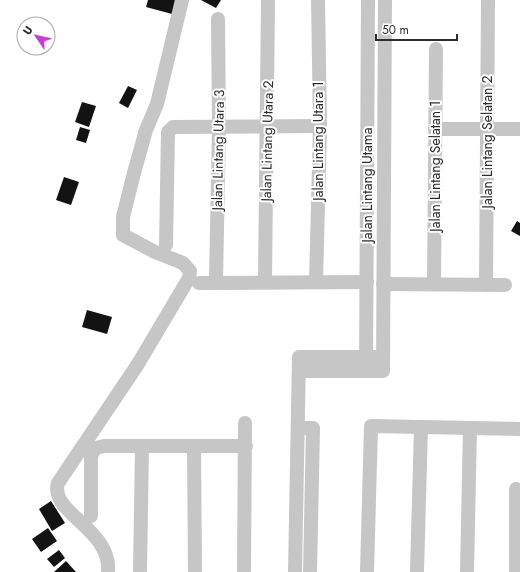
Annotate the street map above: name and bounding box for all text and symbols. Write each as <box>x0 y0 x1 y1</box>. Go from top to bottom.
north arrow <box>16 16 56 56</box>
scale bar <box>376 16 457 42</box>
text: 50 m <box>382 21 409 39</box>
text: U <box>19 23 37 38</box>
street label: Jalan Lintang Selatan 2 <box>477 75 497 210</box>
street label: Jalan Lintang Utara 2 <box>256 80 278 204</box>
street label: Jalan Lintang Utara 1 <box>308 81 328 203</box>
street label: Jalan Lintang Utara 3 <box>207 89 229 213</box>
street label: Jalan Lintang Selatan 1 <box>425 100 445 234</box>
street label: Jalan Lintang Utama <box>357 127 377 245</box>

